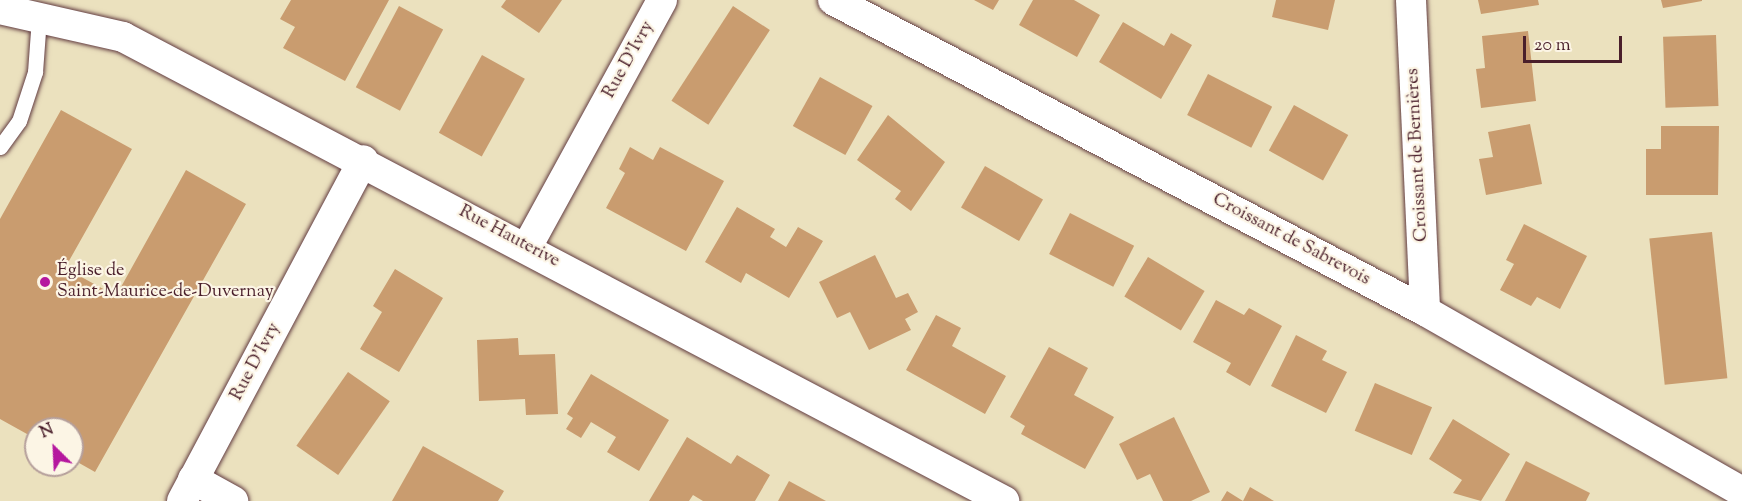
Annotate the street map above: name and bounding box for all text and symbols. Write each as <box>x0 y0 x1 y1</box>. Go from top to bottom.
street label: Rue D'Ivry <box>599 18 659 102</box>
scale bar <box>1526 24 1625 62</box>
text: 20 m <box>1534 33 1571 59</box>
street label: Croissant de Bernières <box>1403 68 1433 242</box>
street label: Croissant de Sabrevois <box>1208 189 1374 291</box>
street label: Rue Hauterive <box>455 201 563 273</box>
place label: Église de Saint-Maurice-de-Duvernay <box>57 261 274 304</box>
marker: Église de Saint-Maurice-de-Duvernay <box>38 275 52 289</box>
street label: Rue D'Ivry <box>227 319 285 405</box>
north arrow <box>24 417 84 477</box>
text: N <box>37 419 58 445</box>

